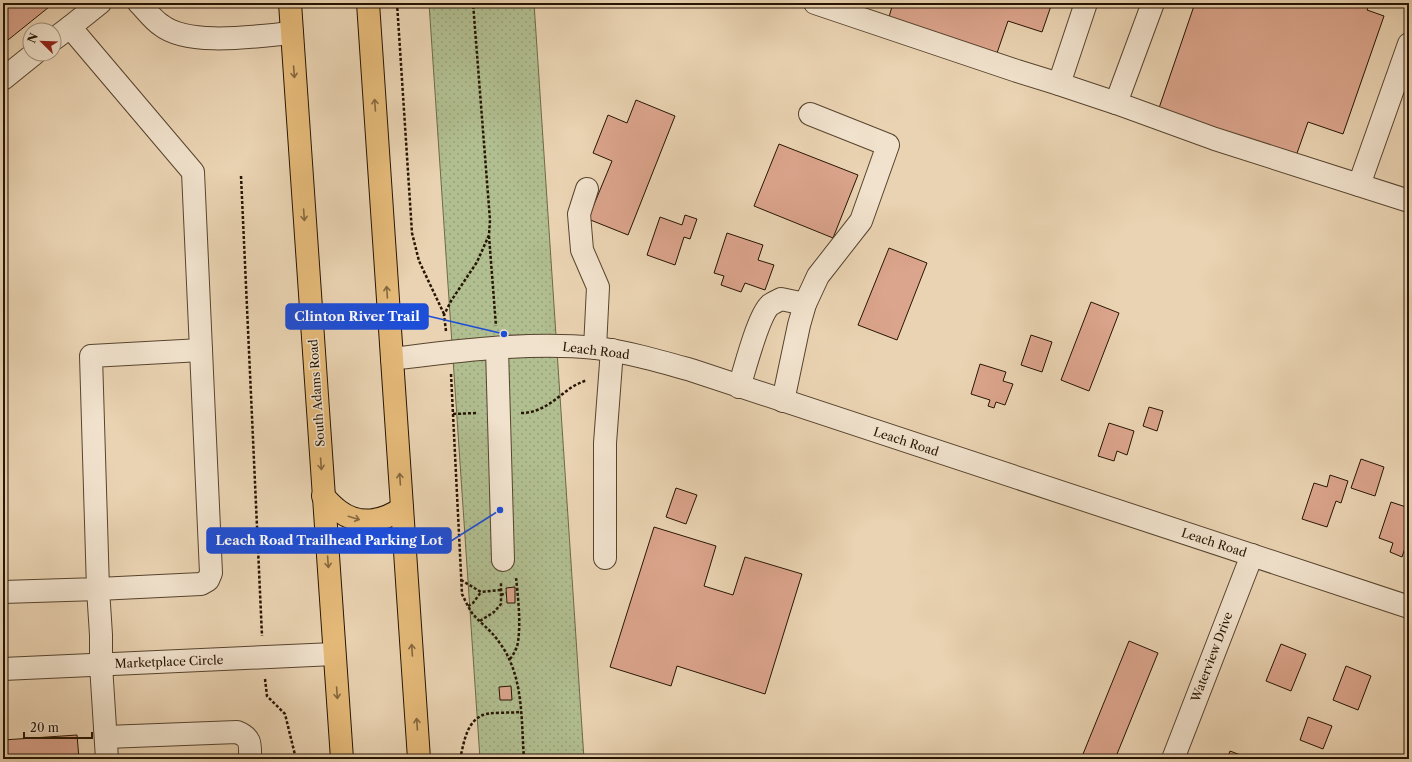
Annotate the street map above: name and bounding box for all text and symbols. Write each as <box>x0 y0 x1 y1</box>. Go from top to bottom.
north arrow <box>22 22 62 62</box>
text: N <box>24 31 41 45</box>
one-way arrow <box>291 65 298 78</box>
one-way arrow <box>371 99 378 112</box>
one-way arrow <box>301 208 308 221</box>
one-way arrow <box>384 286 391 299</box>
callout: Clinton River Trail <box>286 304 428 329</box>
text: Clinton River Trail <box>294 308 420 324</box>
street label: South Adams Road <box>305 338 328 447</box>
street label: Leach Road <box>562 339 631 362</box>
street label: Leach Road <box>872 424 941 459</box>
one-way arrow <box>318 457 325 470</box>
one-way arrow <box>397 473 404 486</box>
one-way arrow <box>348 515 361 522</box>
street label: Leach Road <box>1180 525 1249 560</box>
callout: Leach Road Trailhead Parking Lot <box>207 528 451 553</box>
text: Leach Road Trailhead Parking Lot <box>215 532 443 548</box>
one-way arrow <box>325 555 332 568</box>
street label: Waterview Drive <box>1187 610 1236 705</box>
one-way arrow <box>408 644 416 657</box>
street label: Marketplace Circle <box>114 652 224 671</box>
one-way arrow <box>334 686 341 699</box>
scale bar <box>24 714 92 740</box>
one-way arrow <box>413 718 421 731</box>
text: 20 m <box>30 720 59 735</box>

